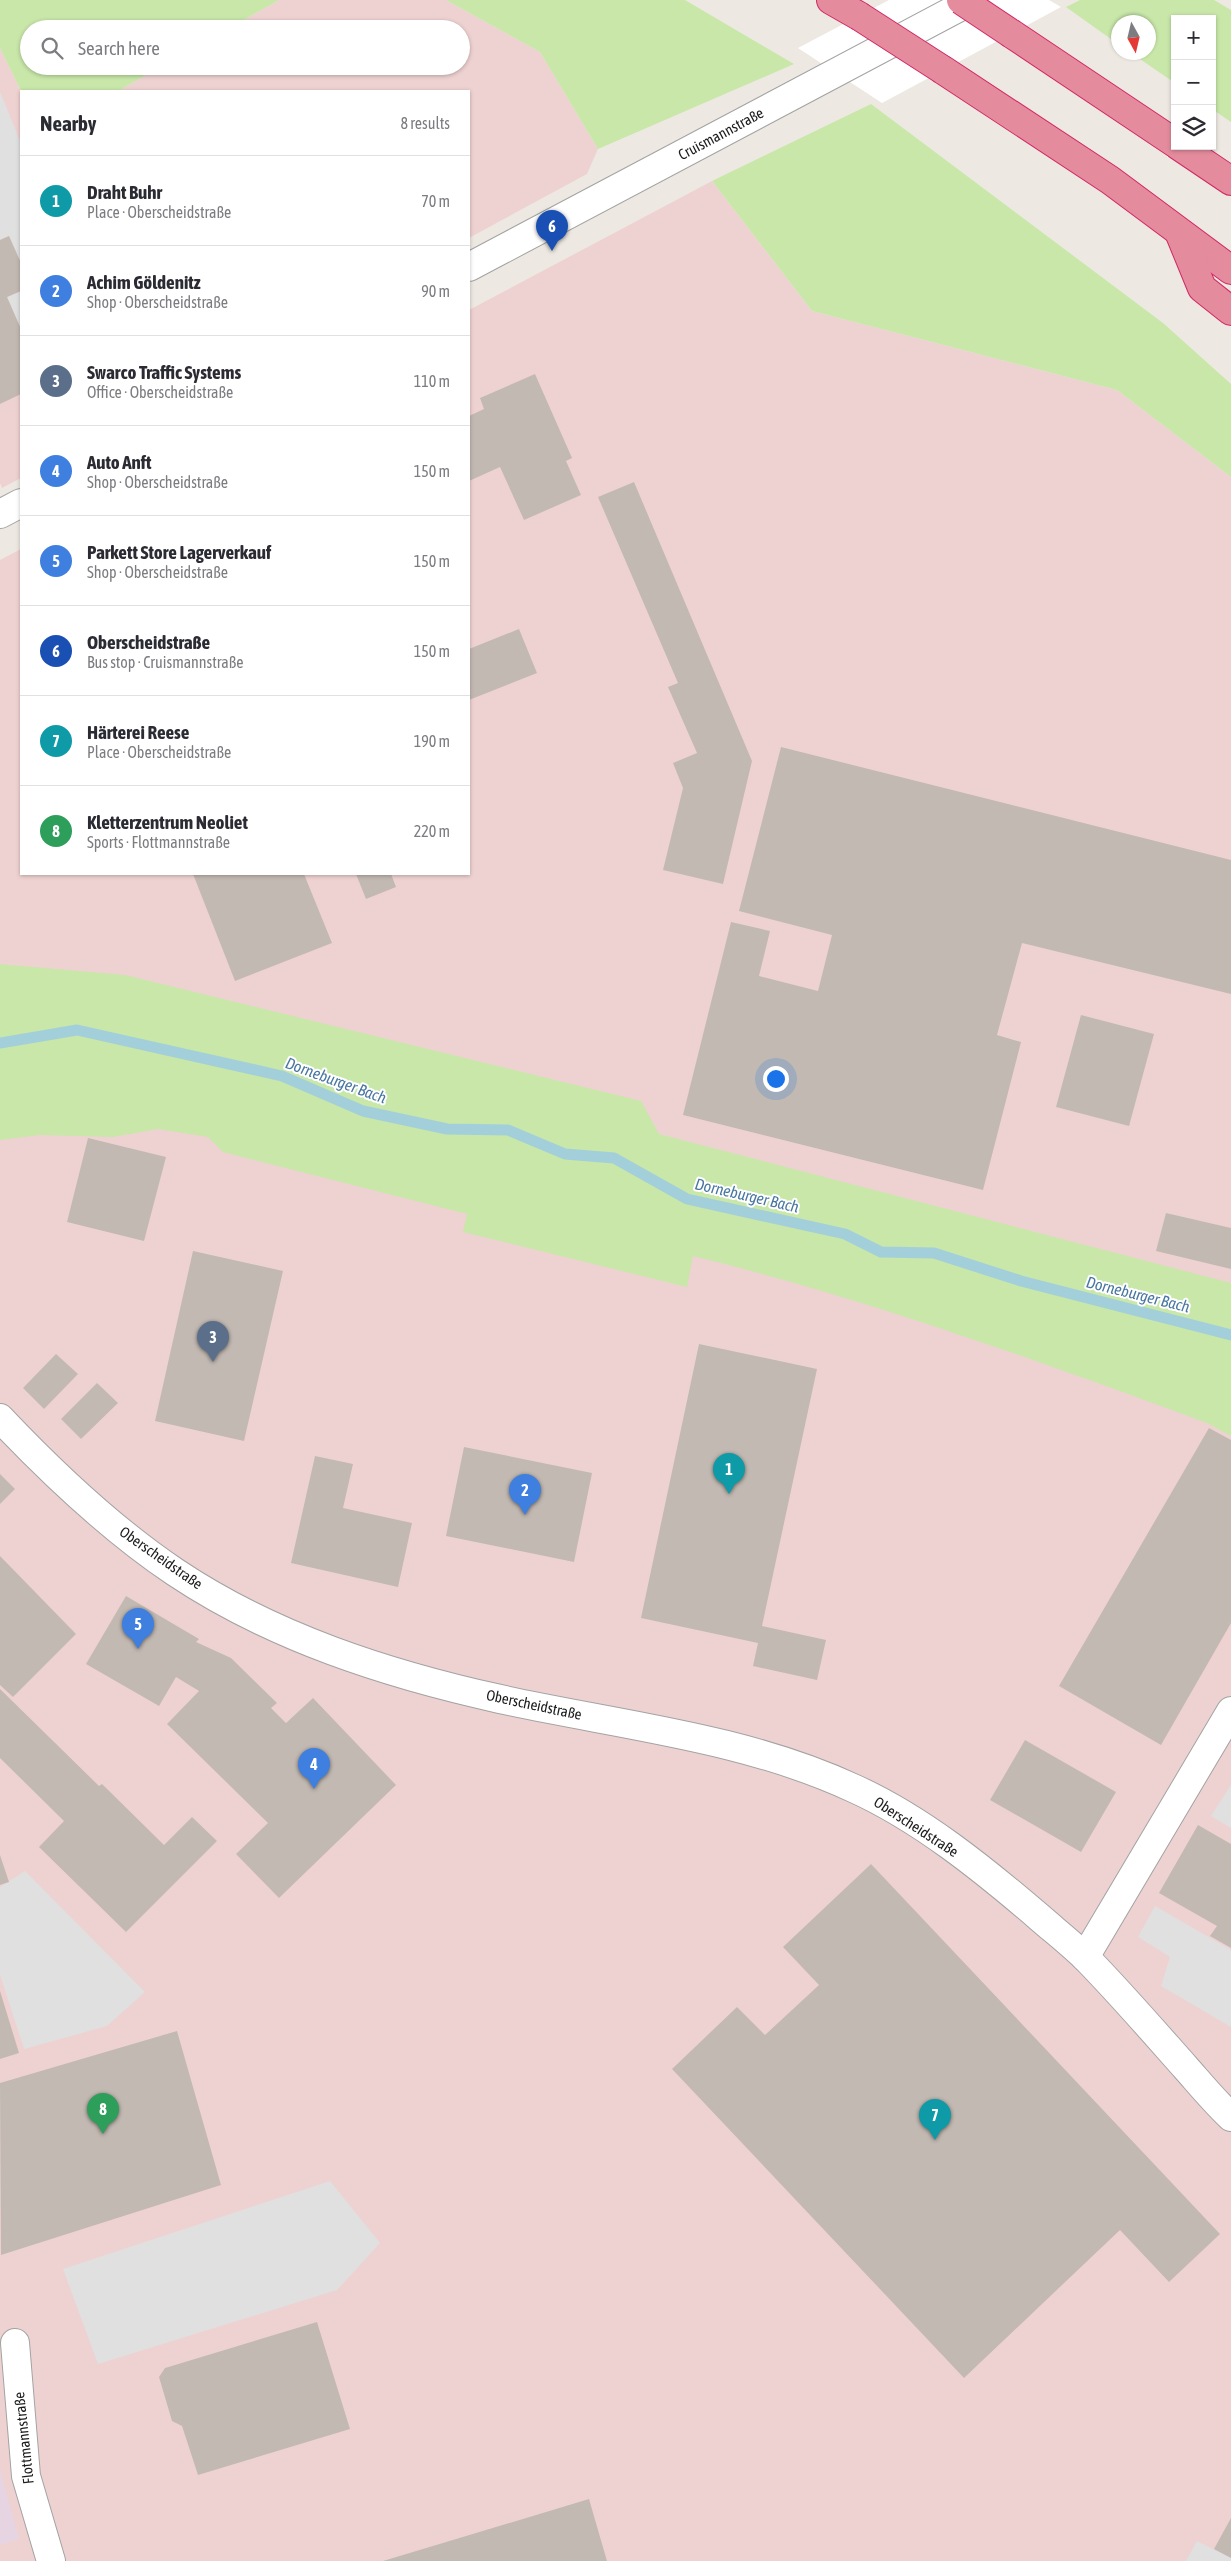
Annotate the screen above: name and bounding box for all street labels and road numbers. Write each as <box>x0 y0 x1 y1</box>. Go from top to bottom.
street label: Cruismannstraße <box>675 104 766 163</box>
street label: Oberscheidstraße <box>117 1523 206 1593</box>
street label: Oberscheidstraße <box>485 1686 584 1723</box>
street label: Oberscheidstraße <box>871 1793 962 1860</box>
street label: Flottmannstraße <box>10 2391 37 2485</box>

